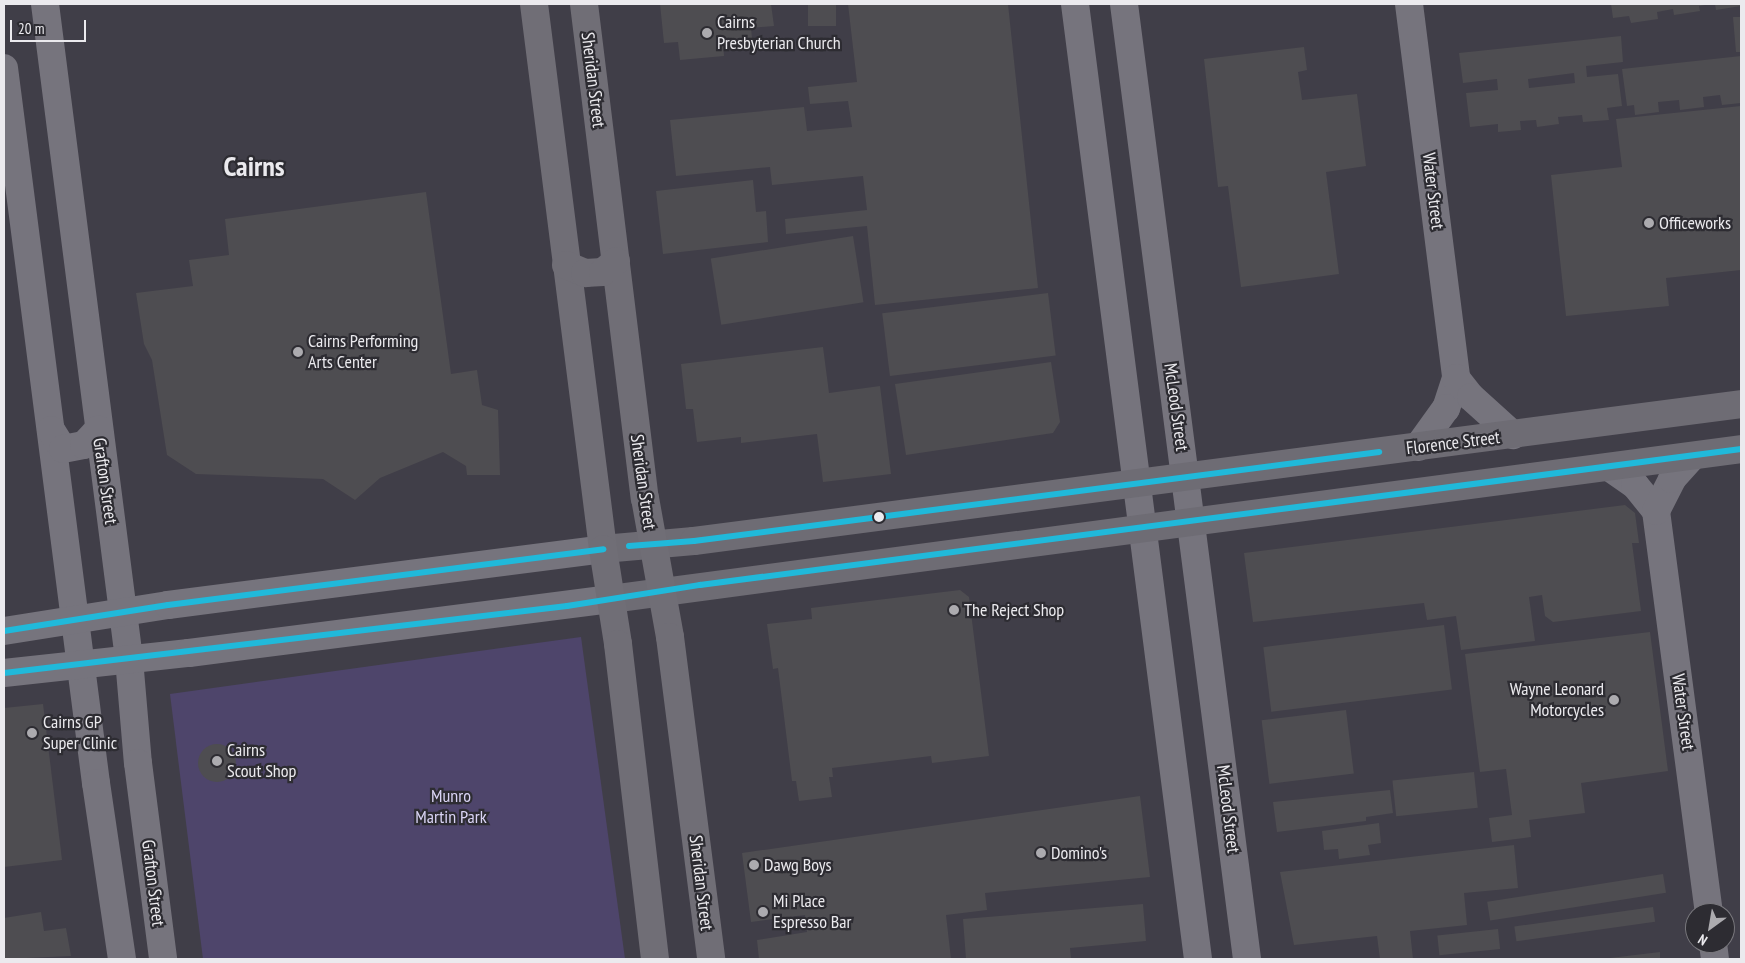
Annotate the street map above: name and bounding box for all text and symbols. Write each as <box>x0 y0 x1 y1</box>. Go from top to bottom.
scale bar <box>12 10 89 42</box>
place label: Cairns Presbyterian Church <box>717 12 841 54</box>
text: 20 m <box>18 19 44 38</box>
marker: Cairns Presbyterian Church <box>701 27 713 39</box>
street label: Sheridan Street <box>576 31 610 129</box>
district label: Cairns <box>223 149 285 183</box>
street label: Water Street <box>1418 152 1448 230</box>
place label: Officeworks <box>1659 212 1731 234</box>
marker: Officeworks <box>1643 217 1655 229</box>
place label: Cairns Performing Arts Center <box>308 331 418 374</box>
marker: Cairns Performing Arts Center <box>292 346 304 358</box>
street label: McLeod Street <box>1159 362 1193 452</box>
street label: Florence Street <box>1405 427 1501 459</box>
street label: Sheridan Street <box>626 433 660 531</box>
street label: Grafton Street <box>88 436 122 526</box>
unlabelled marker <box>874 512 884 522</box>
place label: The Reject Shop <box>964 599 1064 621</box>
marker: The Reject Shop <box>948 604 960 616</box>
street label: Water Street <box>1667 672 1699 752</box>
place label: Wayne Leonard Motorcycles <box>1510 679 1604 722</box>
marker: Wayne Leonard Motorcycles <box>1608 694 1620 706</box>
place label: Cairns GP Super Clinic <box>43 712 117 754</box>
marker: Cairns GP Super Clinic <box>25 726 39 740</box>
place label: Cairns Scout Shop <box>227 740 296 782</box>
marker: Cairns Scout Shop <box>211 755 223 767</box>
street label: McLeod Street <box>1212 764 1244 854</box>
park label: Munro Martin Park <box>415 786 487 829</box>
street label: Sheridan Street <box>684 834 718 932</box>
street label: Grafton Street <box>137 839 169 927</box>
place label: Domino's <box>1051 842 1107 864</box>
marker: Domino's <box>1035 847 1047 859</box>
place label: Dawg Boys <box>764 854 832 876</box>
marker: Dawg Boys <box>748 859 760 871</box>
place label: Mi Place Espresso Bar <box>773 891 851 934</box>
north arrow <box>1685 903 1735 953</box>
marker: Mi Place Espresso Bar <box>757 906 769 918</box>
text: N <box>1695 930 1711 950</box>

